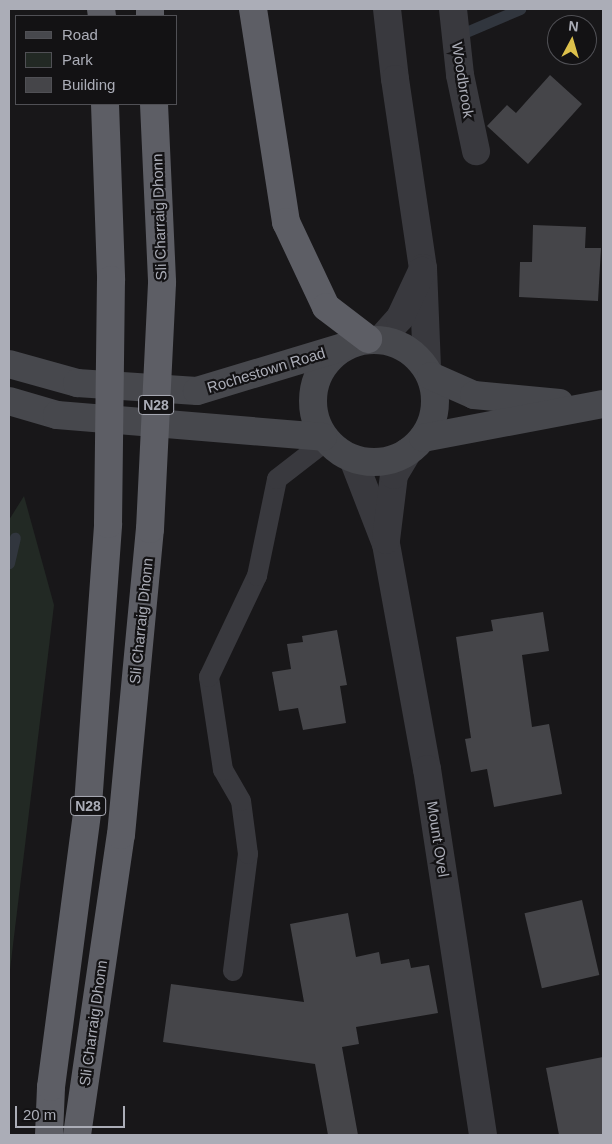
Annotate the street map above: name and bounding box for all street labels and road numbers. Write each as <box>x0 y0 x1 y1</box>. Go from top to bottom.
street label: Woodbrook <box>448 41 478 119</box>
street label: Sli Charraig Dhonn <box>148 153 170 281</box>
street label: Rochestown Road <box>205 343 327 397</box>
road number: N28 <box>137 394 175 416</box>
street label: Sli Charraig Dhonn <box>125 557 157 685</box>
road number: N28 <box>69 794 107 818</box>
street label: Mount Ovel <box>423 800 453 878</box>
street label: Sli Charraig Dhonn <box>75 959 111 1087</box>

